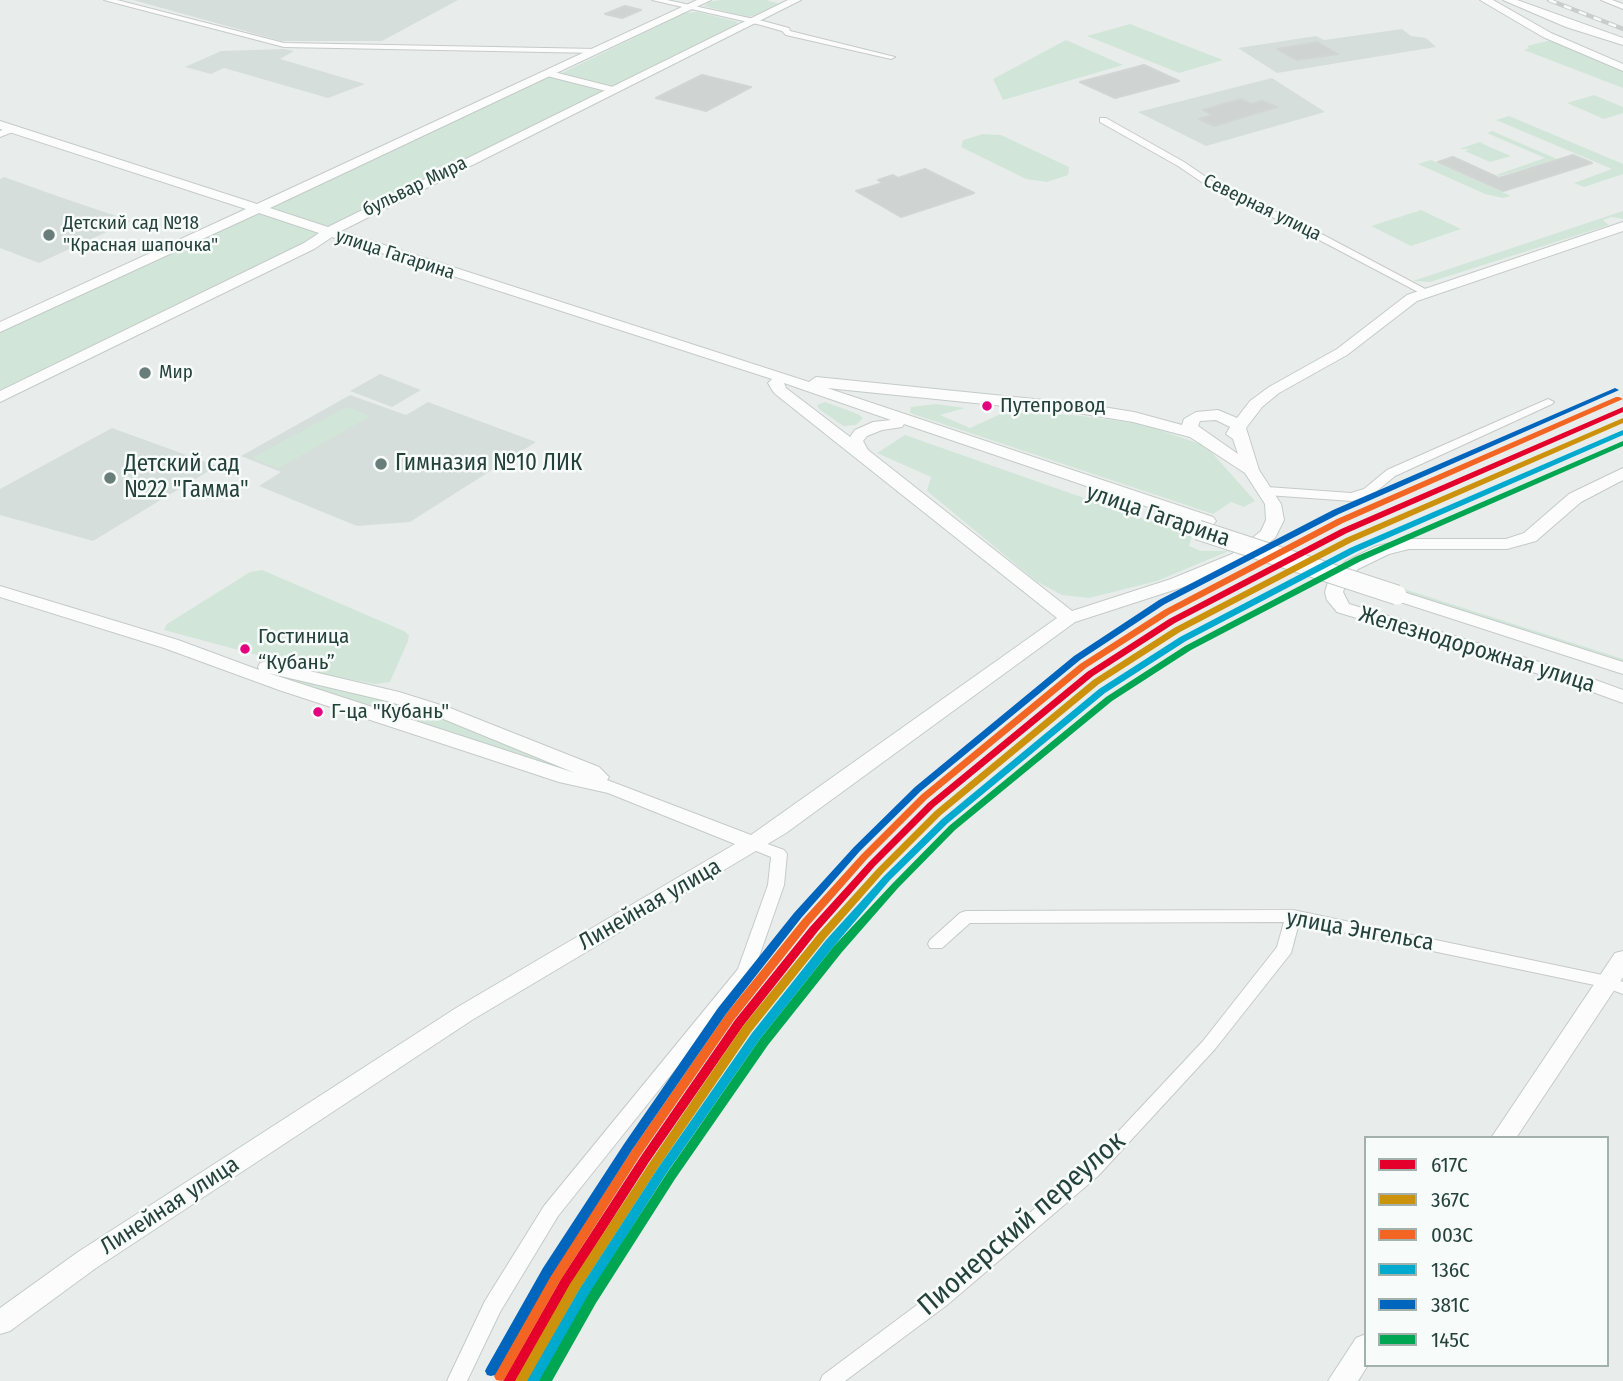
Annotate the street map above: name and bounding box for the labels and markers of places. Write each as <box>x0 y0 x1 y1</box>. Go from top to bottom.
place label: Детский сад №18 "Красная шапочка" <box>63 213 218 257</box>
marker: Детский сад №18 "Красная шапочка" <box>41 227 57 243</box>
place label: Мир <box>159 362 193 384</box>
marker: Мир <box>137 365 153 381</box>
place label: Путепровод <box>1000 393 1106 419</box>
marker: Путепровод <box>980 399 994 413</box>
place label: Гимназия №10 ЛИК <box>395 450 582 478</box>
place label: Детский сад №22 "Гамма" <box>124 451 249 505</box>
marker: Гимназия №10 ЛИК <box>373 456 389 472</box>
marker: Детский сад №22 "Гамма" <box>102 470 118 486</box>
place label: Гостиница “Кубань” <box>258 624 349 674</box>
marker: Гостиница “Кубань” <box>238 642 252 656</box>
place label: Г-ца "Кубань" <box>331 699 449 725</box>
marker: Г-ца "Кубань" <box>311 705 325 719</box>

